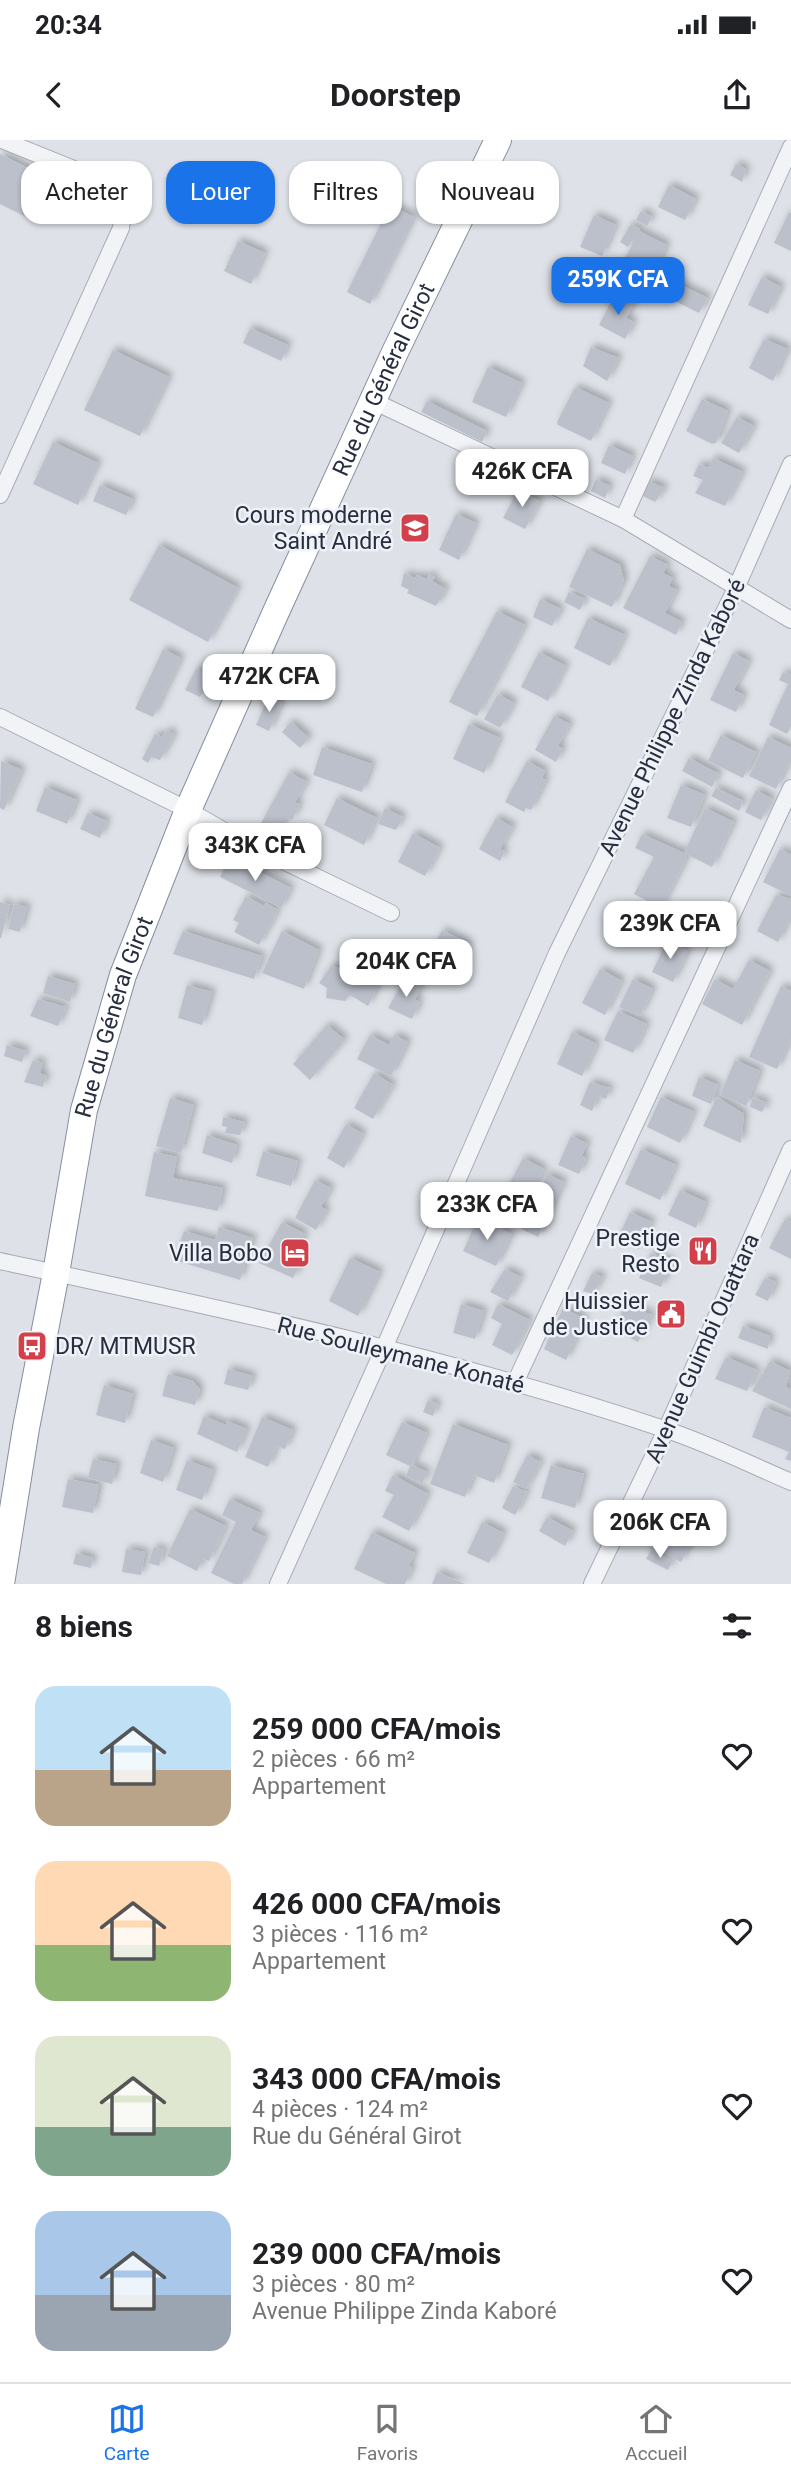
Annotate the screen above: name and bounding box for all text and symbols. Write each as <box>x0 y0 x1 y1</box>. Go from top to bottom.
text: 20:34 <box>35 10 102 40</box>
icon: back <box>35 76 73 114</box>
text: Doorstep <box>330 76 461 114</box>
icon: share <box>718 76 756 114</box>
chip: Acheter <box>21 161 152 224</box>
chip: Louer <box>166 161 275 224</box>
chip: Filtres <box>289 161 402 224</box>
chip: Nouveau <box>416 161 559 224</box>
pin: 259K CFA <box>546 258 690 317</box>
text: 259K CFA <box>568 266 668 293</box>
street label: Rue du Général Girot <box>327 279 440 480</box>
pin: 426K CFA <box>450 450 594 509</box>
text: 426K CFA <box>472 458 572 485</box>
place label: Cours moderne Saint André <box>235 502 392 555</box>
school or university icon: Cours moderne Saint André <box>398 511 432 545</box>
street label: Avenue Philippe Zinda Kaboré <box>594 574 751 860</box>
pin: 472K CFA <box>197 654 341 714</box>
text: 472K CFA <box>219 663 319 690</box>
pin: 343K CFA <box>183 824 327 883</box>
text: 343K CFA <box>205 832 305 859</box>
pin: 239K CFA <box>598 902 742 961</box>
text: 239K CFA <box>620 910 720 937</box>
street label: Rue du Général Girot <box>70 913 159 1121</box>
pin: 204K CFA <box>334 940 478 999</box>
text: 204K CFA <box>356 948 456 975</box>
pin: 233K CFA <box>415 1182 559 1242</box>
text: 233K CFA <box>437 1191 537 1218</box>
place label: Prestige Resto <box>596 1225 680 1278</box>
street label: Avenue Guimbi Ouattara <box>640 1230 765 1467</box>
restaurant icon: Prestige Resto <box>686 1234 720 1268</box>
hotel icon: Villa Bobo <box>278 1236 312 1270</box>
place label: Villa Bobo <box>169 1240 272 1267</box>
place label: Huissier de Justice <box>543 1288 648 1341</box>
public building icon: Huissier de Justice <box>654 1297 688 1331</box>
street label: Rue Soulleymane Konaté <box>274 1312 527 1399</box>
bus stop icon: DR/ MTMUSR <box>15 1329 49 1363</box>
place label: DR/ MTMUSR <box>55 1333 196 1360</box>
pin: 206K CFA <box>588 1500 732 1560</box>
text: 206K CFA <box>610 1509 710 1536</box>
icon: filters <box>718 1607 756 1645</box>
text: 8 biens <box>35 1609 133 1644</box>
text: 259 000 CFA/mois <box>252 1711 501 1746</box>
icon: home <box>91 1714 175 1798</box>
icon: heart <box>718 1737 756 1775</box>
text: 2 pièces · 66 m² <box>252 1746 415 1773</box>
text: Appartement <box>252 1773 386 1800</box>
text: 426 000 CFA/mois <box>252 1886 501 1921</box>
icon: home <box>91 1889 175 1973</box>
icon: heart <box>718 1912 756 1950</box>
text: 3 pièces · 116 m² <box>252 1921 428 1948</box>
text: Appartement <box>252 1948 386 1975</box>
text: 343 000 CFA/mois <box>252 2061 501 2096</box>
icon: home <box>91 2064 175 2148</box>
icon: heart <box>718 2087 756 2125</box>
text: 4 pièces · 124 m² <box>252 2096 428 2123</box>
text: Rue du Général Girot <box>252 2123 462 2150</box>
text: 239 000 CFA/mois <box>252 2236 501 2271</box>
icon: home <box>91 2239 175 2323</box>
icon: heart <box>718 2262 756 2300</box>
text: 3 pièces · 80 m² <box>252 2271 415 2298</box>
text: Avenue Philippe Zinda Kaboré <box>252 2298 557 2325</box>
tab: Carte <box>104 2400 150 2465</box>
tab: Favoris <box>357 2400 418 2465</box>
tab: Accueil <box>625 2400 687 2465</box>

